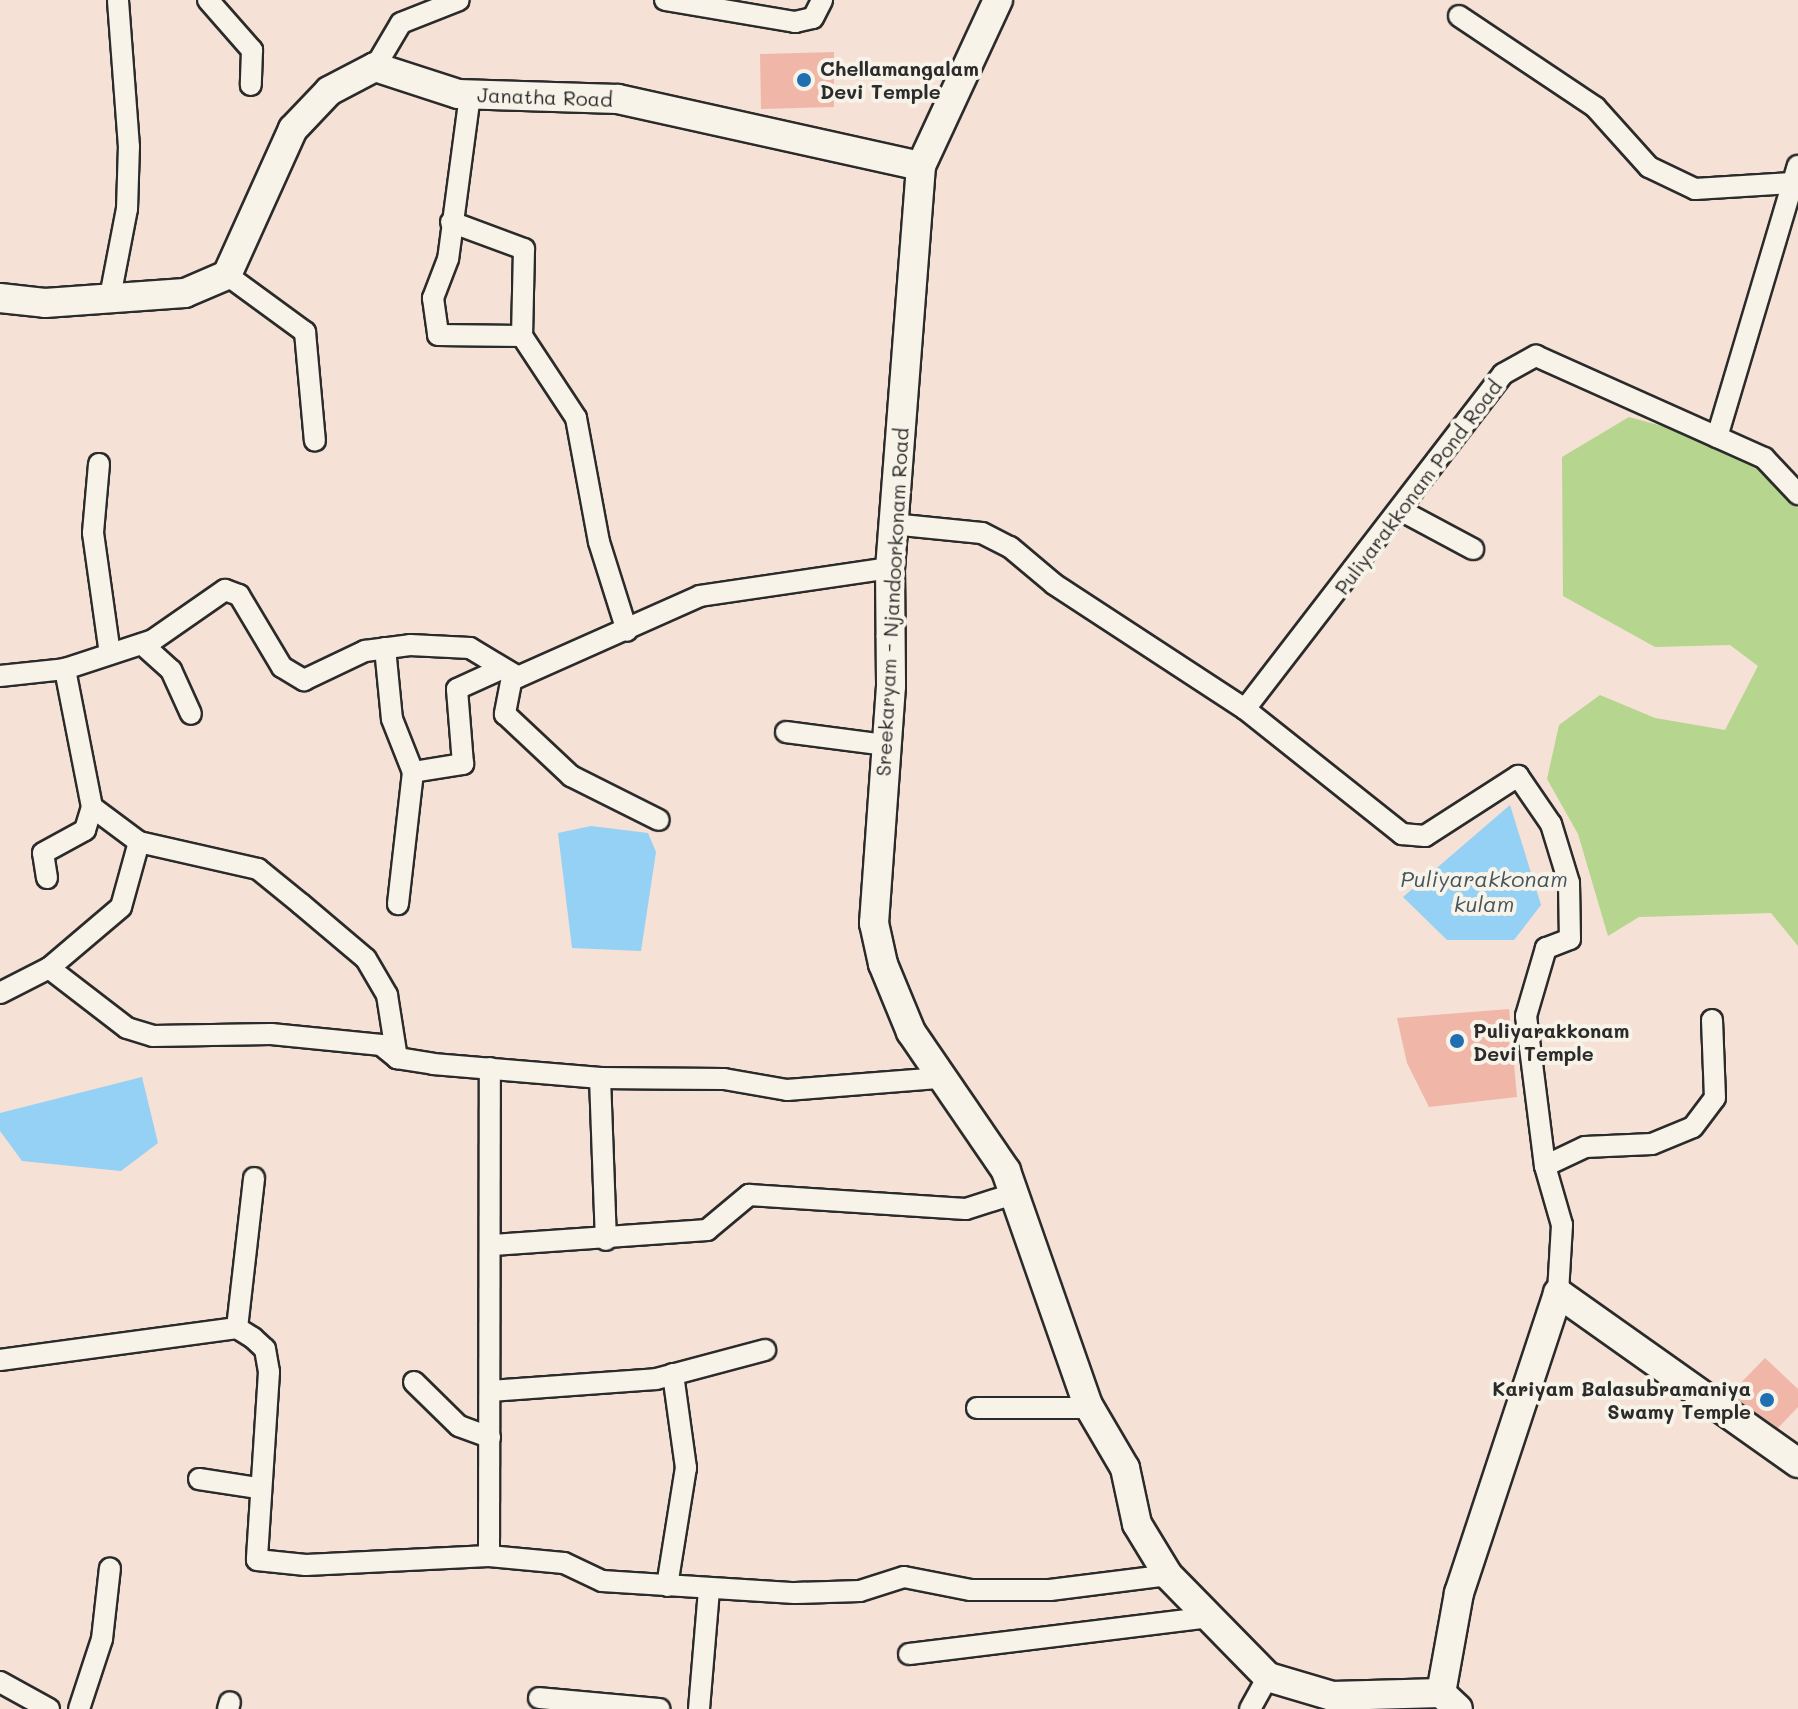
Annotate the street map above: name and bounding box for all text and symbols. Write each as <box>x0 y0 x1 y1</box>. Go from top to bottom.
place label: Chellamangalam Devi Temple <box>820 56 979 103</box>
marker: Chellamangalam Devi Temple <box>795 71 813 89</box>
street label: Janatha Road <box>477 83 613 111</box>
street label: Puliyarakkonam Pond Road <box>1329 375 1507 599</box>
street label: Sreekaryam - Njandoorkonam Road <box>871 427 913 777</box>
water label: Puliyarakkonam kulam <box>1400 865 1568 916</box>
place label: Puliyarakkonam Devi Temple <box>1473 1018 1629 1065</box>
marker: Puliyarakkonam Devi Temple <box>1448 1032 1466 1050</box>
place label: Kariyam Balasubramaniya Swamy Temple <box>1492 1376 1751 1423</box>
marker: Kariyam Balasubramaniya Swamy Temple <box>1758 1391 1776 1409</box>

